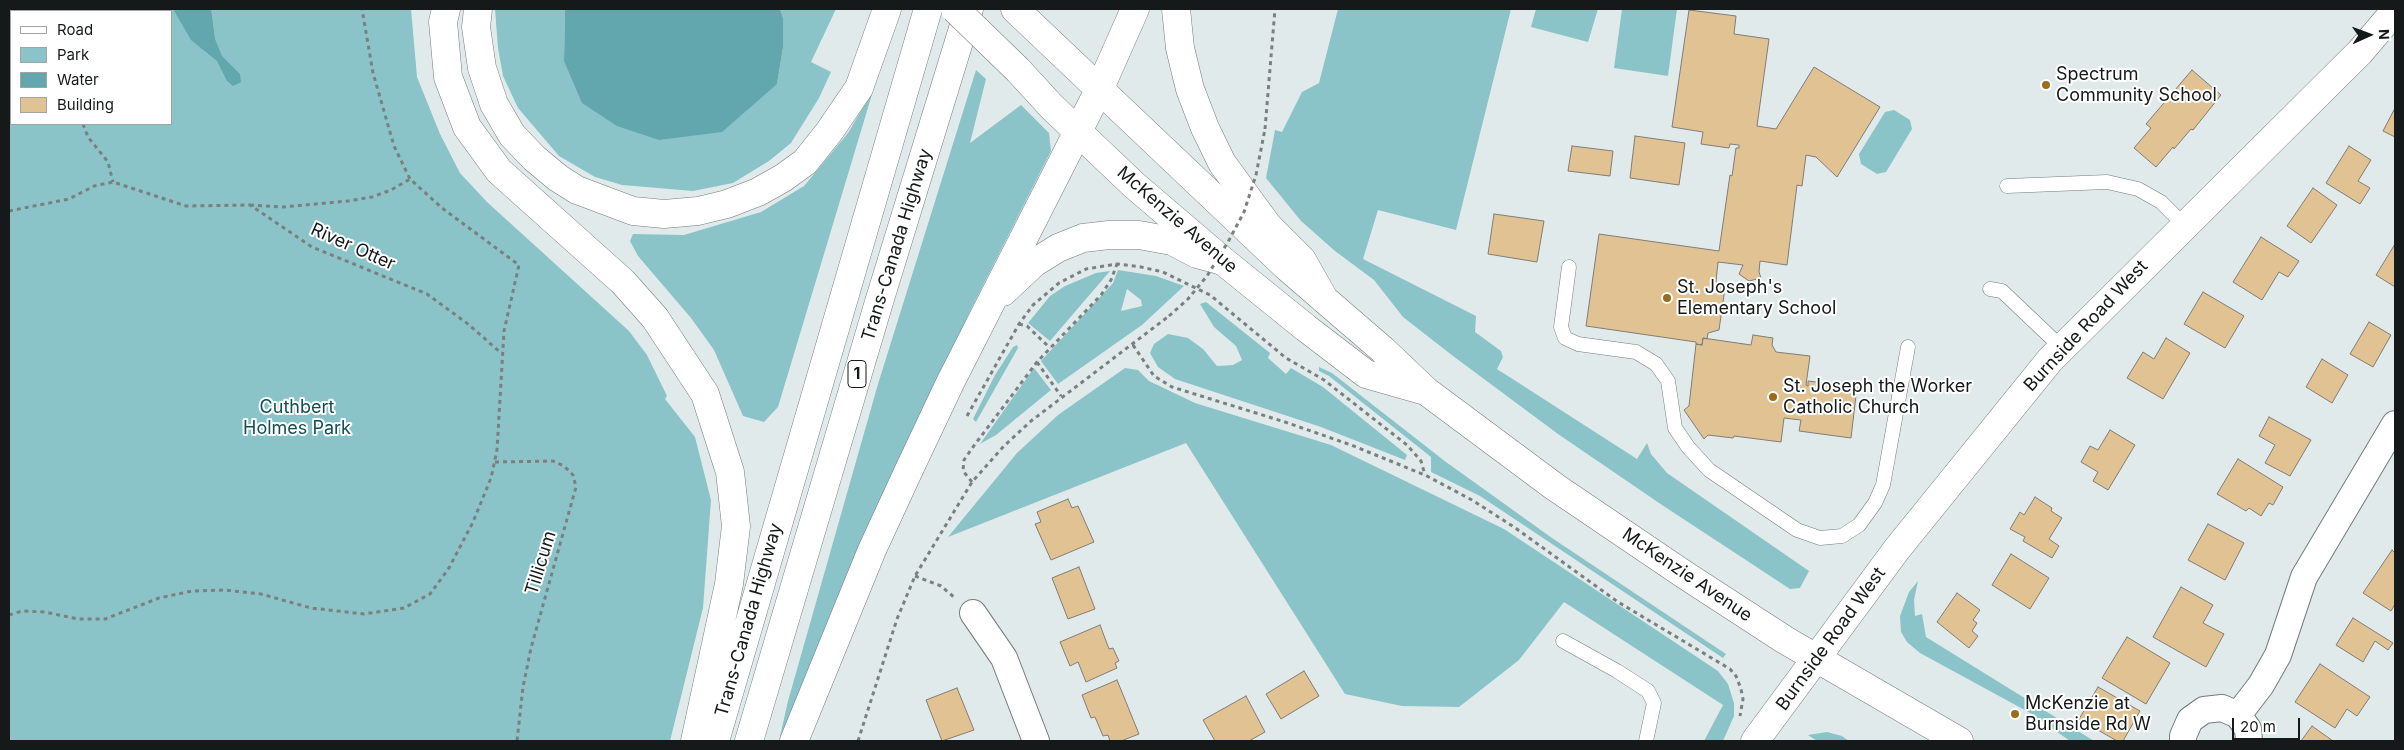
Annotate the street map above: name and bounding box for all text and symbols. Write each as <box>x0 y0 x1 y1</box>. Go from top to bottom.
legend <box>10 10 172 125</box>
north arrow <box>2344 10 2394 60</box>
text: Road <box>57 20 93 39</box>
text: N <box>2376 29 2393 40</box>
text: Park <box>57 45 89 64</box>
place label: Spectrum Community School <box>2056 64 2217 106</box>
text: Water <box>57 70 99 89</box>
marker: Spectrum Community School <box>2040 79 2052 91</box>
text: Building <box>57 95 114 114</box>
street label: Trans-Canada Highway <box>857 146 937 344</box>
street label: McKenzie Avenue <box>1113 162 1241 278</box>
street label: River Otter <box>307 219 399 275</box>
street label: Burnside Road West <box>2020 256 2152 396</box>
place label: St. Joseph's Elementary School <box>1677 277 1836 320</box>
marker: St. Joseph's Elementary School <box>1661 292 1673 304</box>
road number: 1 <box>848 360 866 388</box>
place label: St. Joseph the Worker Catholic Church <box>1783 376 1972 418</box>
marker: St. Joseph the Worker Catholic Church <box>1767 391 1779 403</box>
park label: Cuthbert Holmes Park <box>243 397 351 439</box>
street label: Trans-Canada Highway <box>711 521 787 719</box>
street label: McKenzie Avenue <box>1618 524 1756 626</box>
street label: Tillicum <box>521 528 561 598</box>
street label: Burnside Road West <box>1772 563 1890 715</box>
place label: McKenzie at Burnside Rd W <box>2025 693 2151 736</box>
marker: McKenzie at Burnside Rd W <box>2009 708 2021 720</box>
scale bar <box>2234 708 2302 740</box>
text: 20 m <box>2240 717 2276 736</box>

